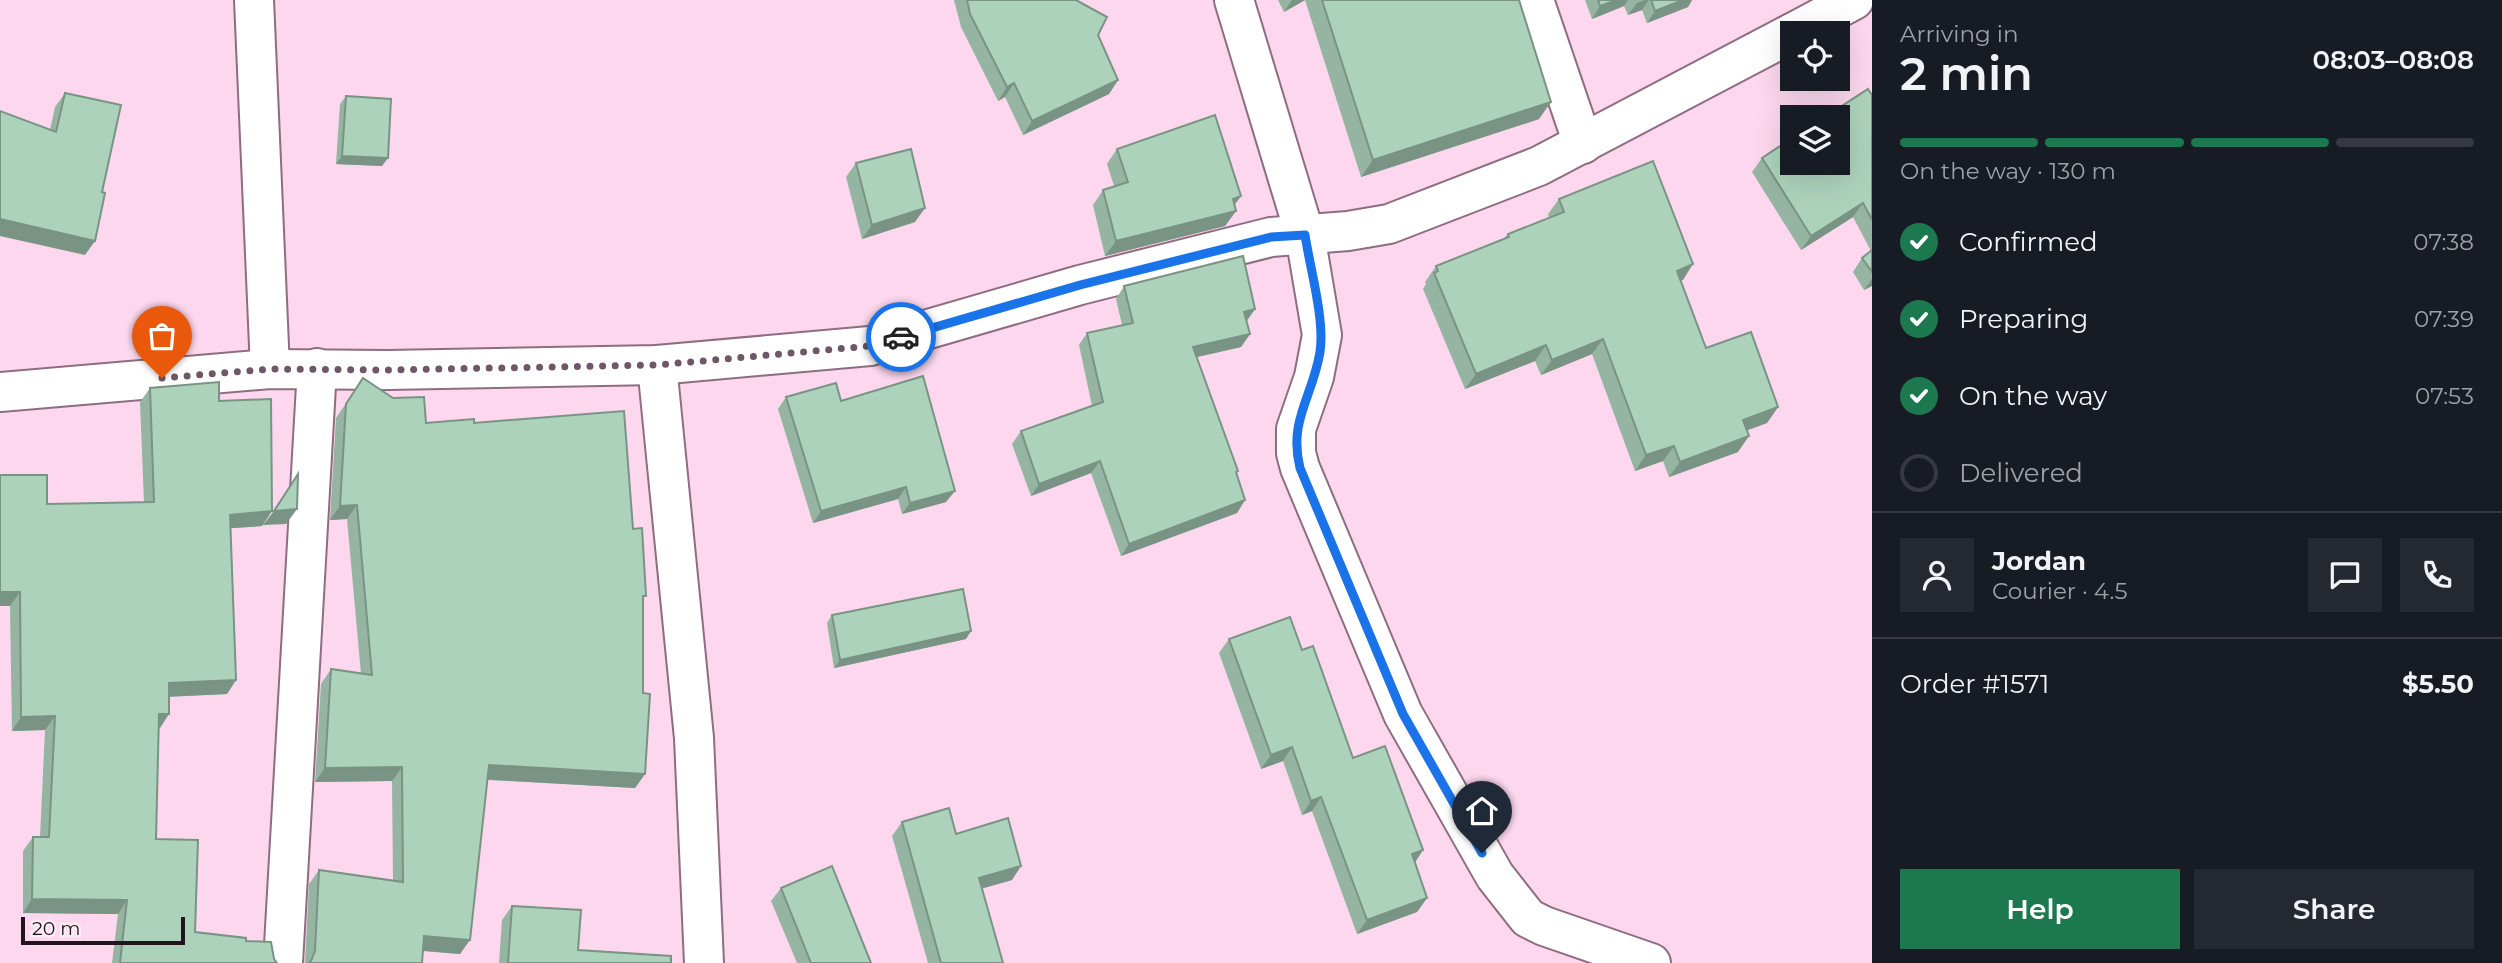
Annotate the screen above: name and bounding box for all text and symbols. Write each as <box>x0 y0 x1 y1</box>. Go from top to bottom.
text: Arriving in <box>1900 20 2019 48</box>
map controls <box>1780 21 1850 175</box>
button: locate <box>1780 21 1850 91</box>
text: 08:03–08:08 <box>2312 44 2474 76</box>
text: 2 min <box>1900 45 2033 102</box>
button: layers <box>1780 105 1850 175</box>
text: On the way · 130 m <box>1900 157 2116 185</box>
icon: check <box>1900 223 1938 261</box>
text: Confirmed <box>1959 226 2098 258</box>
text: 07:38 <box>2413 228 2474 256</box>
icon: check <box>1900 300 1938 338</box>
courier <box>866 302 936 372</box>
text: Preparing <box>1959 303 2088 335</box>
text: 07:39 <box>2414 305 2474 333</box>
pin <box>132 306 192 378</box>
icon: bag <box>143 317 181 355</box>
icon: car <box>882 318 920 356</box>
icon: check <box>1900 377 1938 415</box>
text: On the way <box>1959 380 2107 412</box>
text: 07:53 <box>2415 382 2474 410</box>
text: Delivered <box>1959 457 2083 489</box>
button: person <box>1900 538 1974 612</box>
button: chat <box>2308 538 2382 612</box>
button: phone <box>2400 538 2474 612</box>
text: Jordan <box>1992 545 2086 577</box>
text: Courier · 4.5 <box>1992 577 2127 605</box>
text: Order #1571 <box>1900 668 2049 700</box>
text: $5.50 <box>2402 668 2474 700</box>
pin <box>1452 781 1512 853</box>
icon: home <box>1463 792 1501 830</box>
button: Help <box>1900 869 2180 949</box>
button: Share <box>2194 869 2474 949</box>
scale bar <box>21 914 186 946</box>
text: 20 m <box>32 917 80 940</box>

